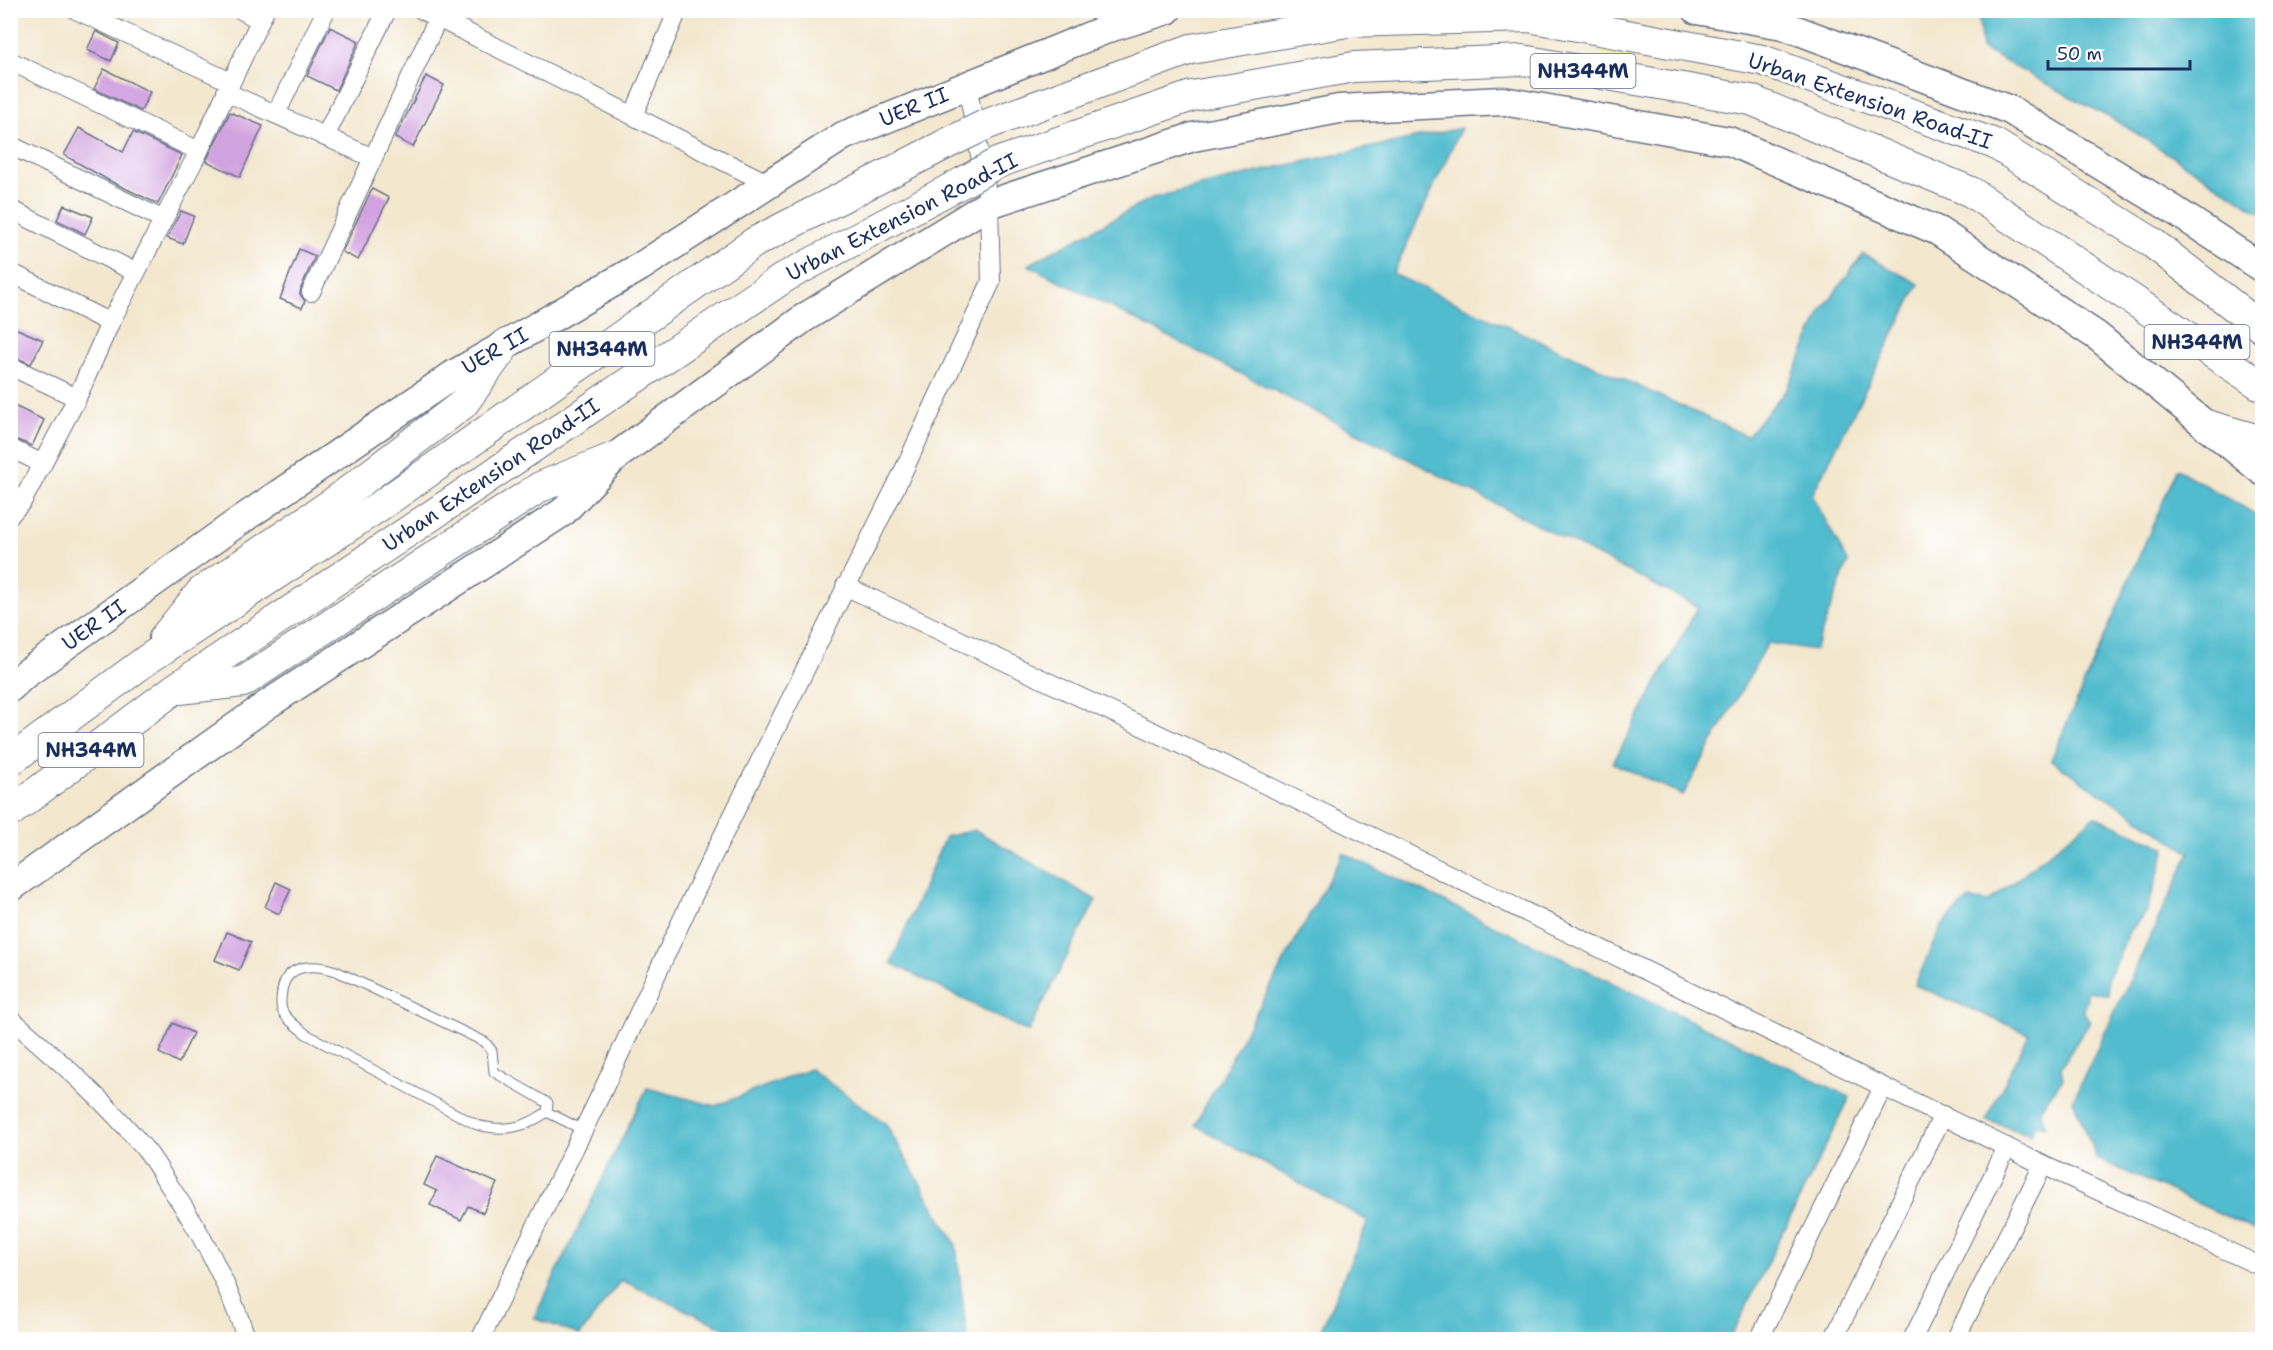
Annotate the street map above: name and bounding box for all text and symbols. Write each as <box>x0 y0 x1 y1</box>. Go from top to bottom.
scale bar <box>2048 33 2190 71</box>
text: 50 m <box>2057 42 2102 66</box>
street label: Urban Extension Road-II <box>1744 46 1996 156</box>
road number: NH344M <box>1530 54 1636 88</box>
street label: UER II <box>875 81 953 133</box>
street label: Urban Extension Road-II <box>782 146 1022 288</box>
street label: UER II <box>457 321 533 381</box>
road number: NH344M <box>2144 325 2250 359</box>
road number: NH344M <box>550 332 654 366</box>
street label: Urban Extension Road-II <box>377 392 605 558</box>
street label: UER II <box>56 593 132 657</box>
road number: NH344M <box>38 733 144 767</box>

